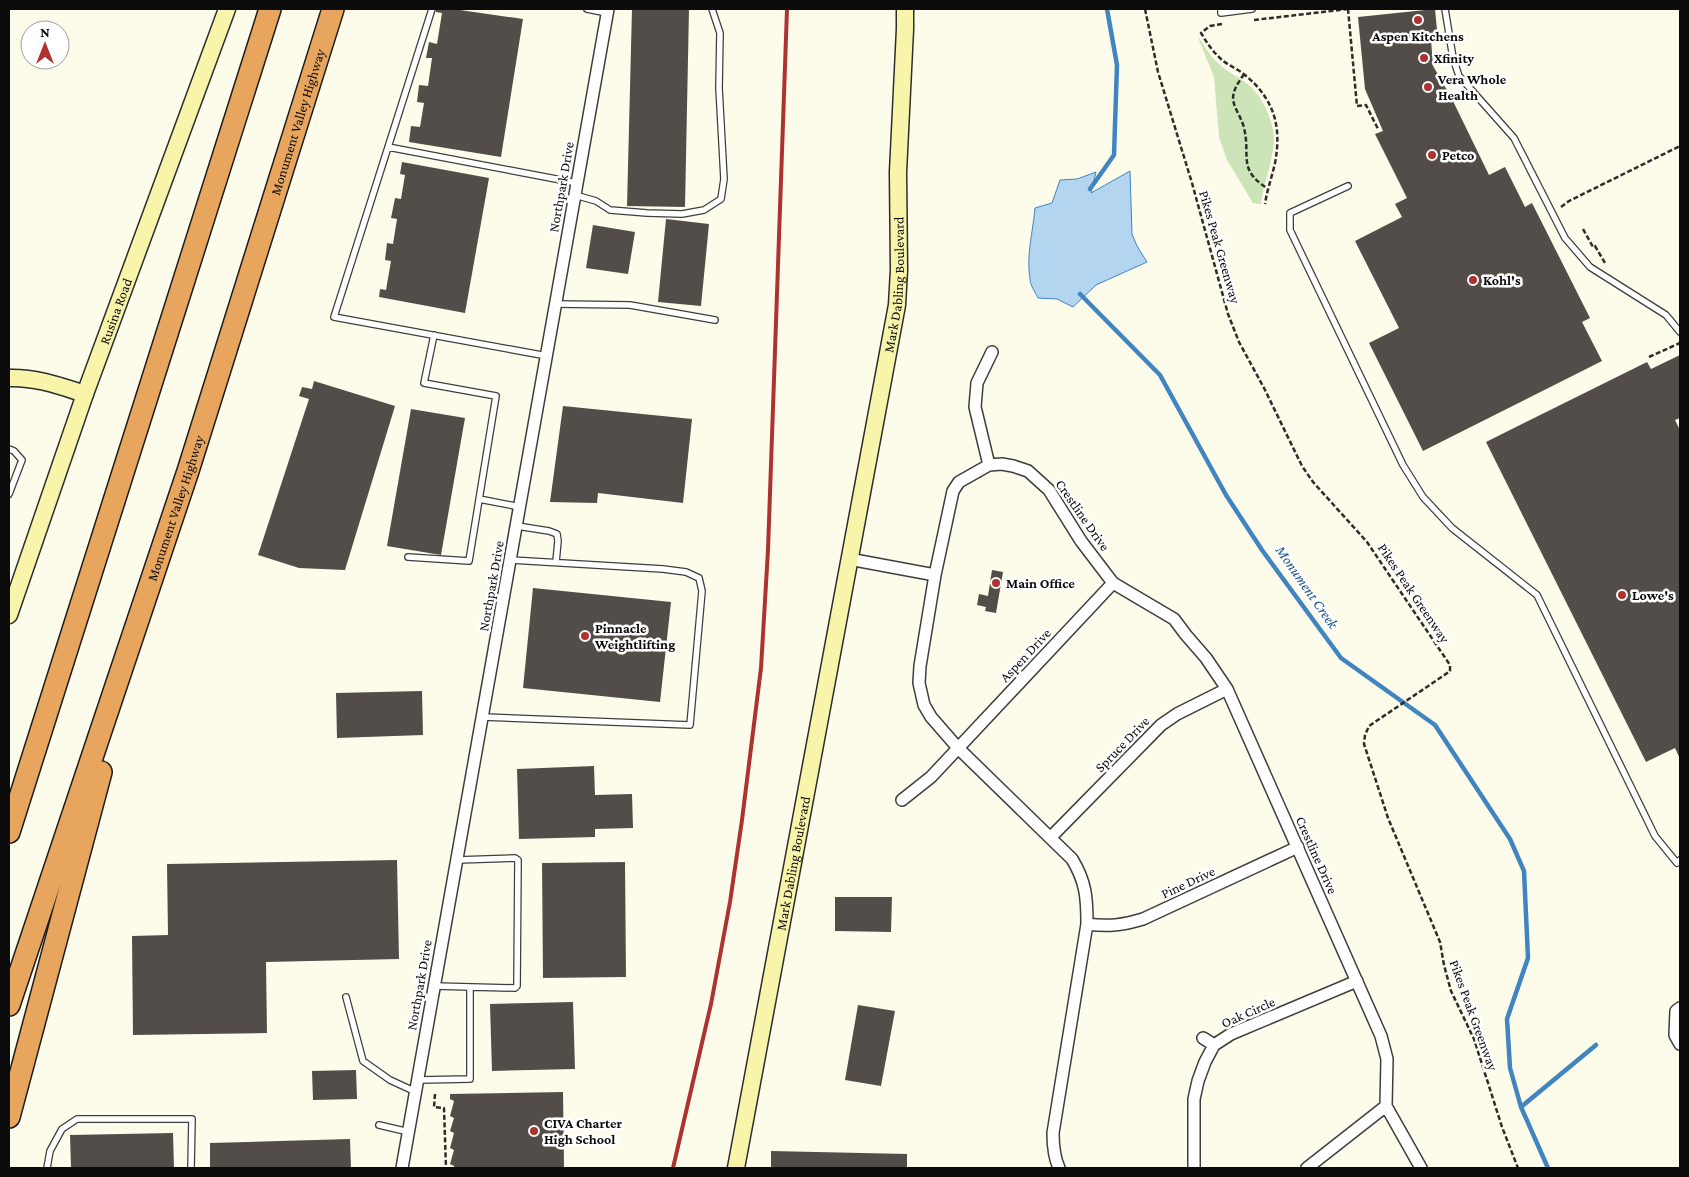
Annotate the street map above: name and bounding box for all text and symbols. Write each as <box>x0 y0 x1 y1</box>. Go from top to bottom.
marker: Aspen Kitchens <box>1412 14 1424 26</box>
north arrow <box>20 20 70 70</box>
text: N <box>40 24 50 40</box>
place label: Aspen Kitchens <box>1371 28 1464 44</box>
street label: Monument Valley Highway <box>267 46 328 197</box>
place label: Xfinity <box>1434 50 1474 66</box>
marker: Xfinity <box>1418 52 1430 64</box>
place label: Vera Whole Health <box>1437 71 1507 103</box>
marker: Vera Whole Health <box>1422 81 1434 93</box>
street label: Northpark Drive <box>545 140 577 234</box>
place label: Petco <box>1442 147 1474 163</box>
marker: Petco <box>1426 149 1438 161</box>
street label: Pikes Peak Greenway <box>1196 189 1244 306</box>
street label: Mark Dabling Boulevard <box>880 216 907 354</box>
place label: Kohl's <box>1483 272 1521 288</box>
marker: Kohl's <box>1467 274 1479 286</box>
street label: Rusina Road <box>96 275 135 346</box>
street label: Monument Valley Highway <box>144 433 207 583</box>
street label: Crestline Drive <box>1053 476 1113 554</box>
street label: Northpark Drive <box>475 539 507 633</box>
street label: Pikes Peak Greenway <box>1375 540 1454 646</box>
water label: Monument Creek <box>1272 542 1342 633</box>
place label: Main Office <box>1006 575 1075 591</box>
marker: Main Office <box>990 577 1002 589</box>
place label: Lowe's <box>1632 587 1674 603</box>
marker: Lowe's <box>1616 589 1628 601</box>
place label: Pinnacle Weightlifting <box>594 620 675 652</box>
street label: Aspen Drive <box>996 625 1054 685</box>
marker: Pinnacle Weightlifting <box>579 630 591 642</box>
street label: Spruce Drive <box>1091 713 1153 775</box>
street label: Mark Dabling Boulevard <box>772 794 813 932</box>
street label: Crestline Drive <box>1293 814 1341 896</box>
street label: Pine Drive <box>1159 863 1217 901</box>
street label: Northpark Drive <box>403 938 435 1032</box>
street label: Pikes Peak Greenway <box>1447 957 1502 1073</box>
street label: Oak Circle <box>1219 993 1277 1031</box>
place label: CIVA Charter High School <box>544 1115 622 1147</box>
marker: CIVA Charter High School <box>528 1125 540 1137</box>

